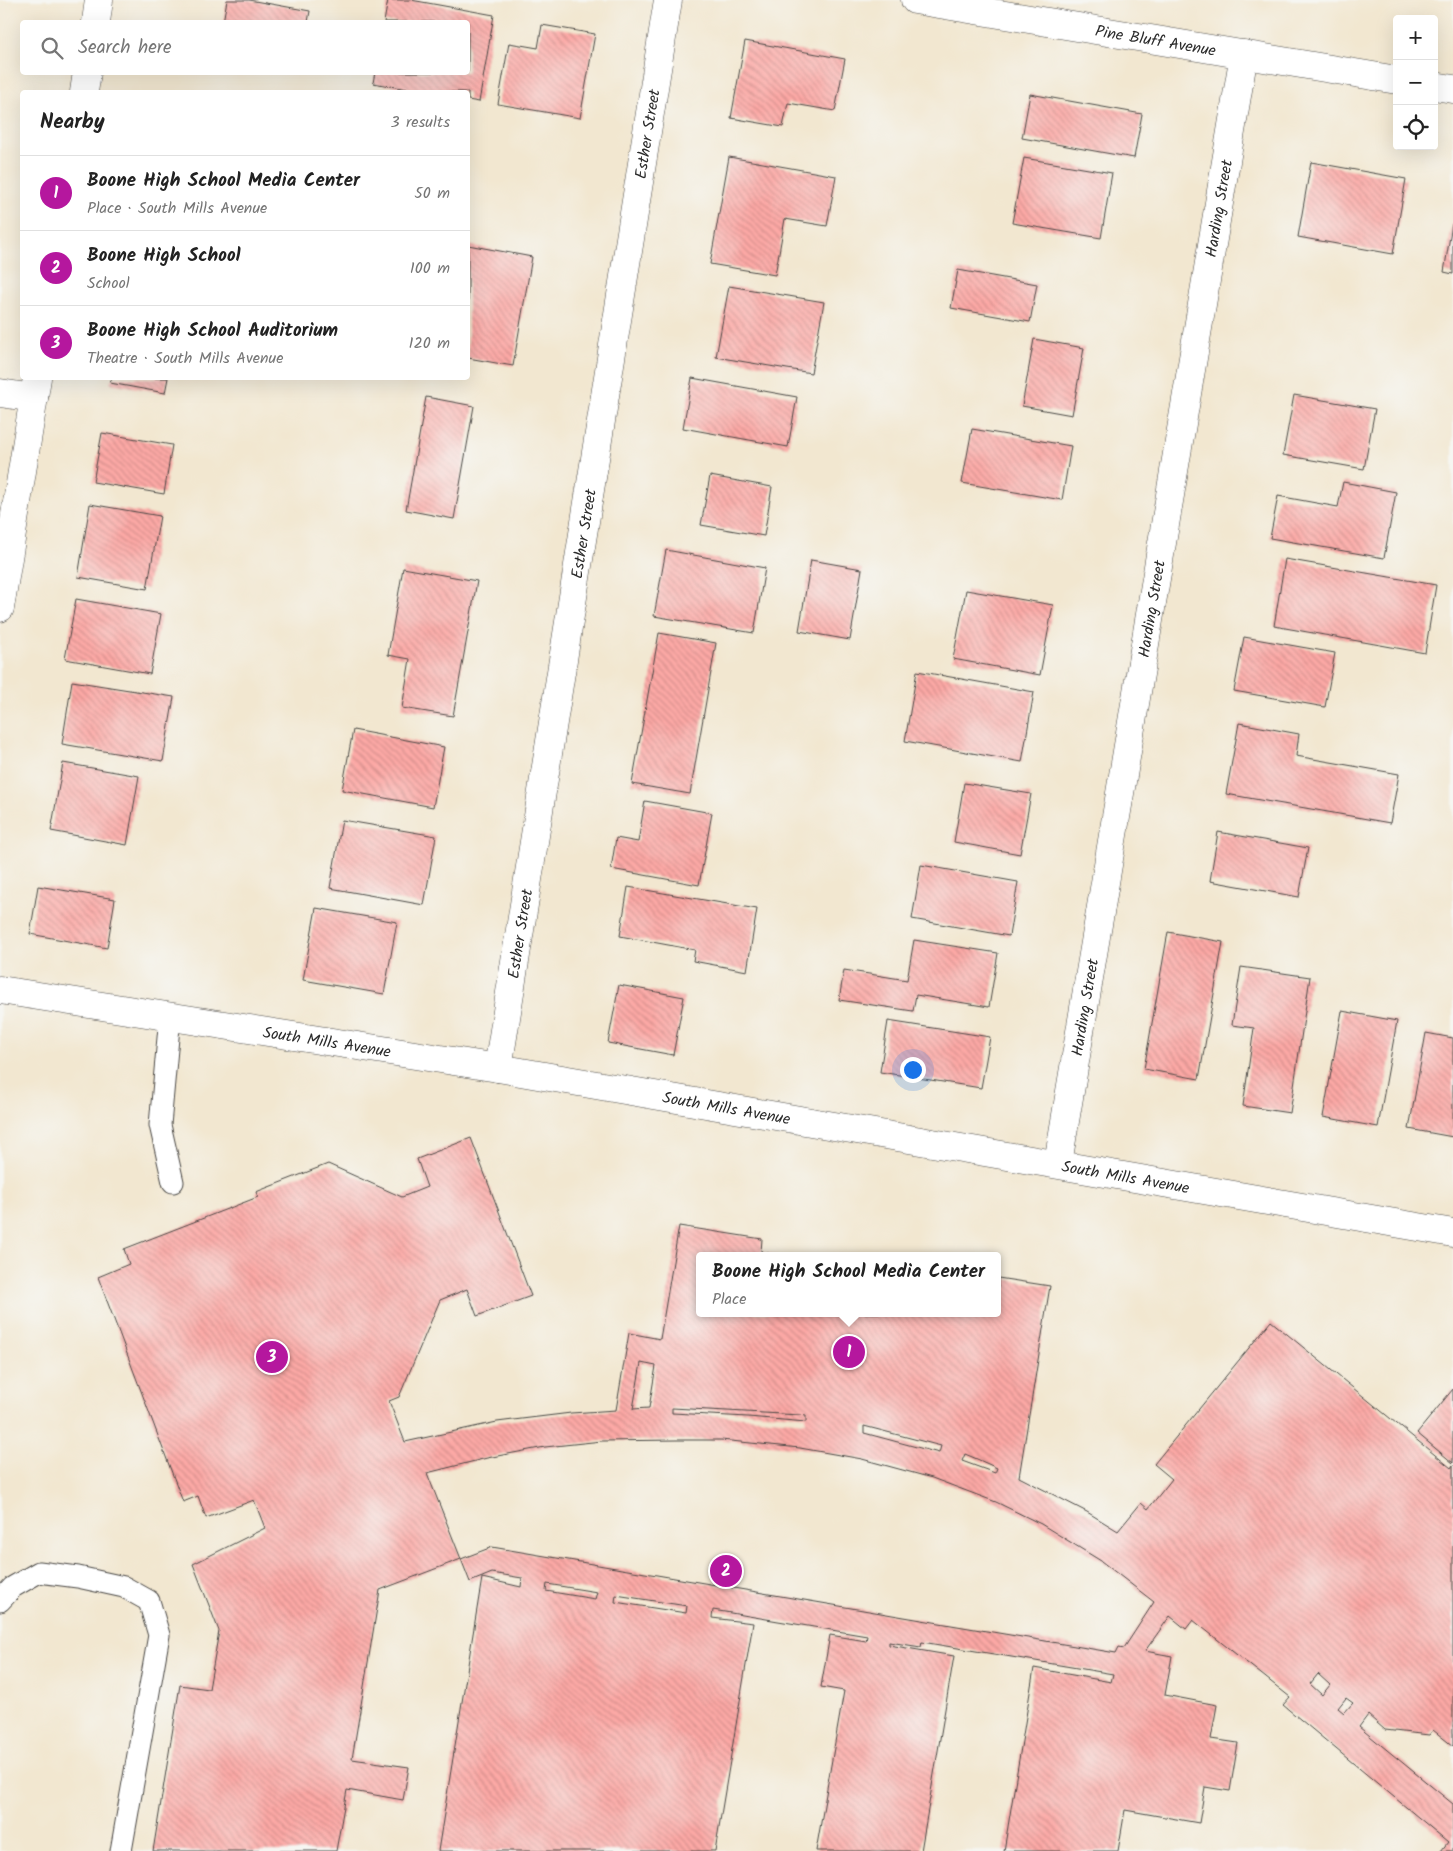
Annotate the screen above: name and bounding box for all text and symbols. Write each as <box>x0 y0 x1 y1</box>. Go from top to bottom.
map controls <box>1393 15 1438 150</box>
button: + <box>1393 15 1438 60</box>
street label: Pine Bluff Avenue <box>1093 19 1218 64</box>
search box <box>20 20 470 75</box>
text: Search here <box>78 33 172 63</box>
icon: search <box>38 34 66 62</box>
button: − <box>1393 60 1438 105</box>
street label: Esther Street <box>629 87 668 181</box>
button: locate <box>1393 105 1438 150</box>
text: Nearby <box>40 106 105 139</box>
text: 3 results <box>391 110 450 135</box>
street label: Harding Street <box>1199 157 1240 259</box>
text: Boone High School Media Center <box>87 166 360 196</box>
text: 1 <box>54 181 58 206</box>
text: 50 m <box>414 181 450 206</box>
text: Place · South Mills Avenue <box>87 196 267 221</box>
text: Boone High School <box>87 241 241 271</box>
text: 2 <box>51 256 61 281</box>
text: 100 m <box>410 256 450 281</box>
text: School <box>87 271 130 296</box>
text: Boone High School Auditorium <box>87 316 338 346</box>
text: 3 <box>52 331 60 356</box>
text: 120 m <box>409 331 450 356</box>
text: Theatre · South Mills Avenue <box>87 346 283 371</box>
street label: Esther Street <box>565 487 604 581</box>
street label: Harding Street <box>1132 558 1173 660</box>
street label: Esther Street <box>501 886 540 981</box>
street label: Harding Street <box>1065 956 1106 1058</box>
street label: South Mills Avenue <box>261 1020 393 1065</box>
your location <box>900 1057 926 1083</box>
street label: South Mills Avenue <box>660 1086 792 1132</box>
street label: South Mills Avenue <box>1060 1155 1191 1201</box>
popup <box>696 1252 1001 1317</box>
text: Boone High School Media Center <box>712 1257 985 1287</box>
text: Place <box>712 1287 746 1312</box>
pin: 1 <box>833 1333 865 1371</box>
pin: 3 <box>256 1338 288 1376</box>
pin: 2 <box>710 1552 742 1590</box>

